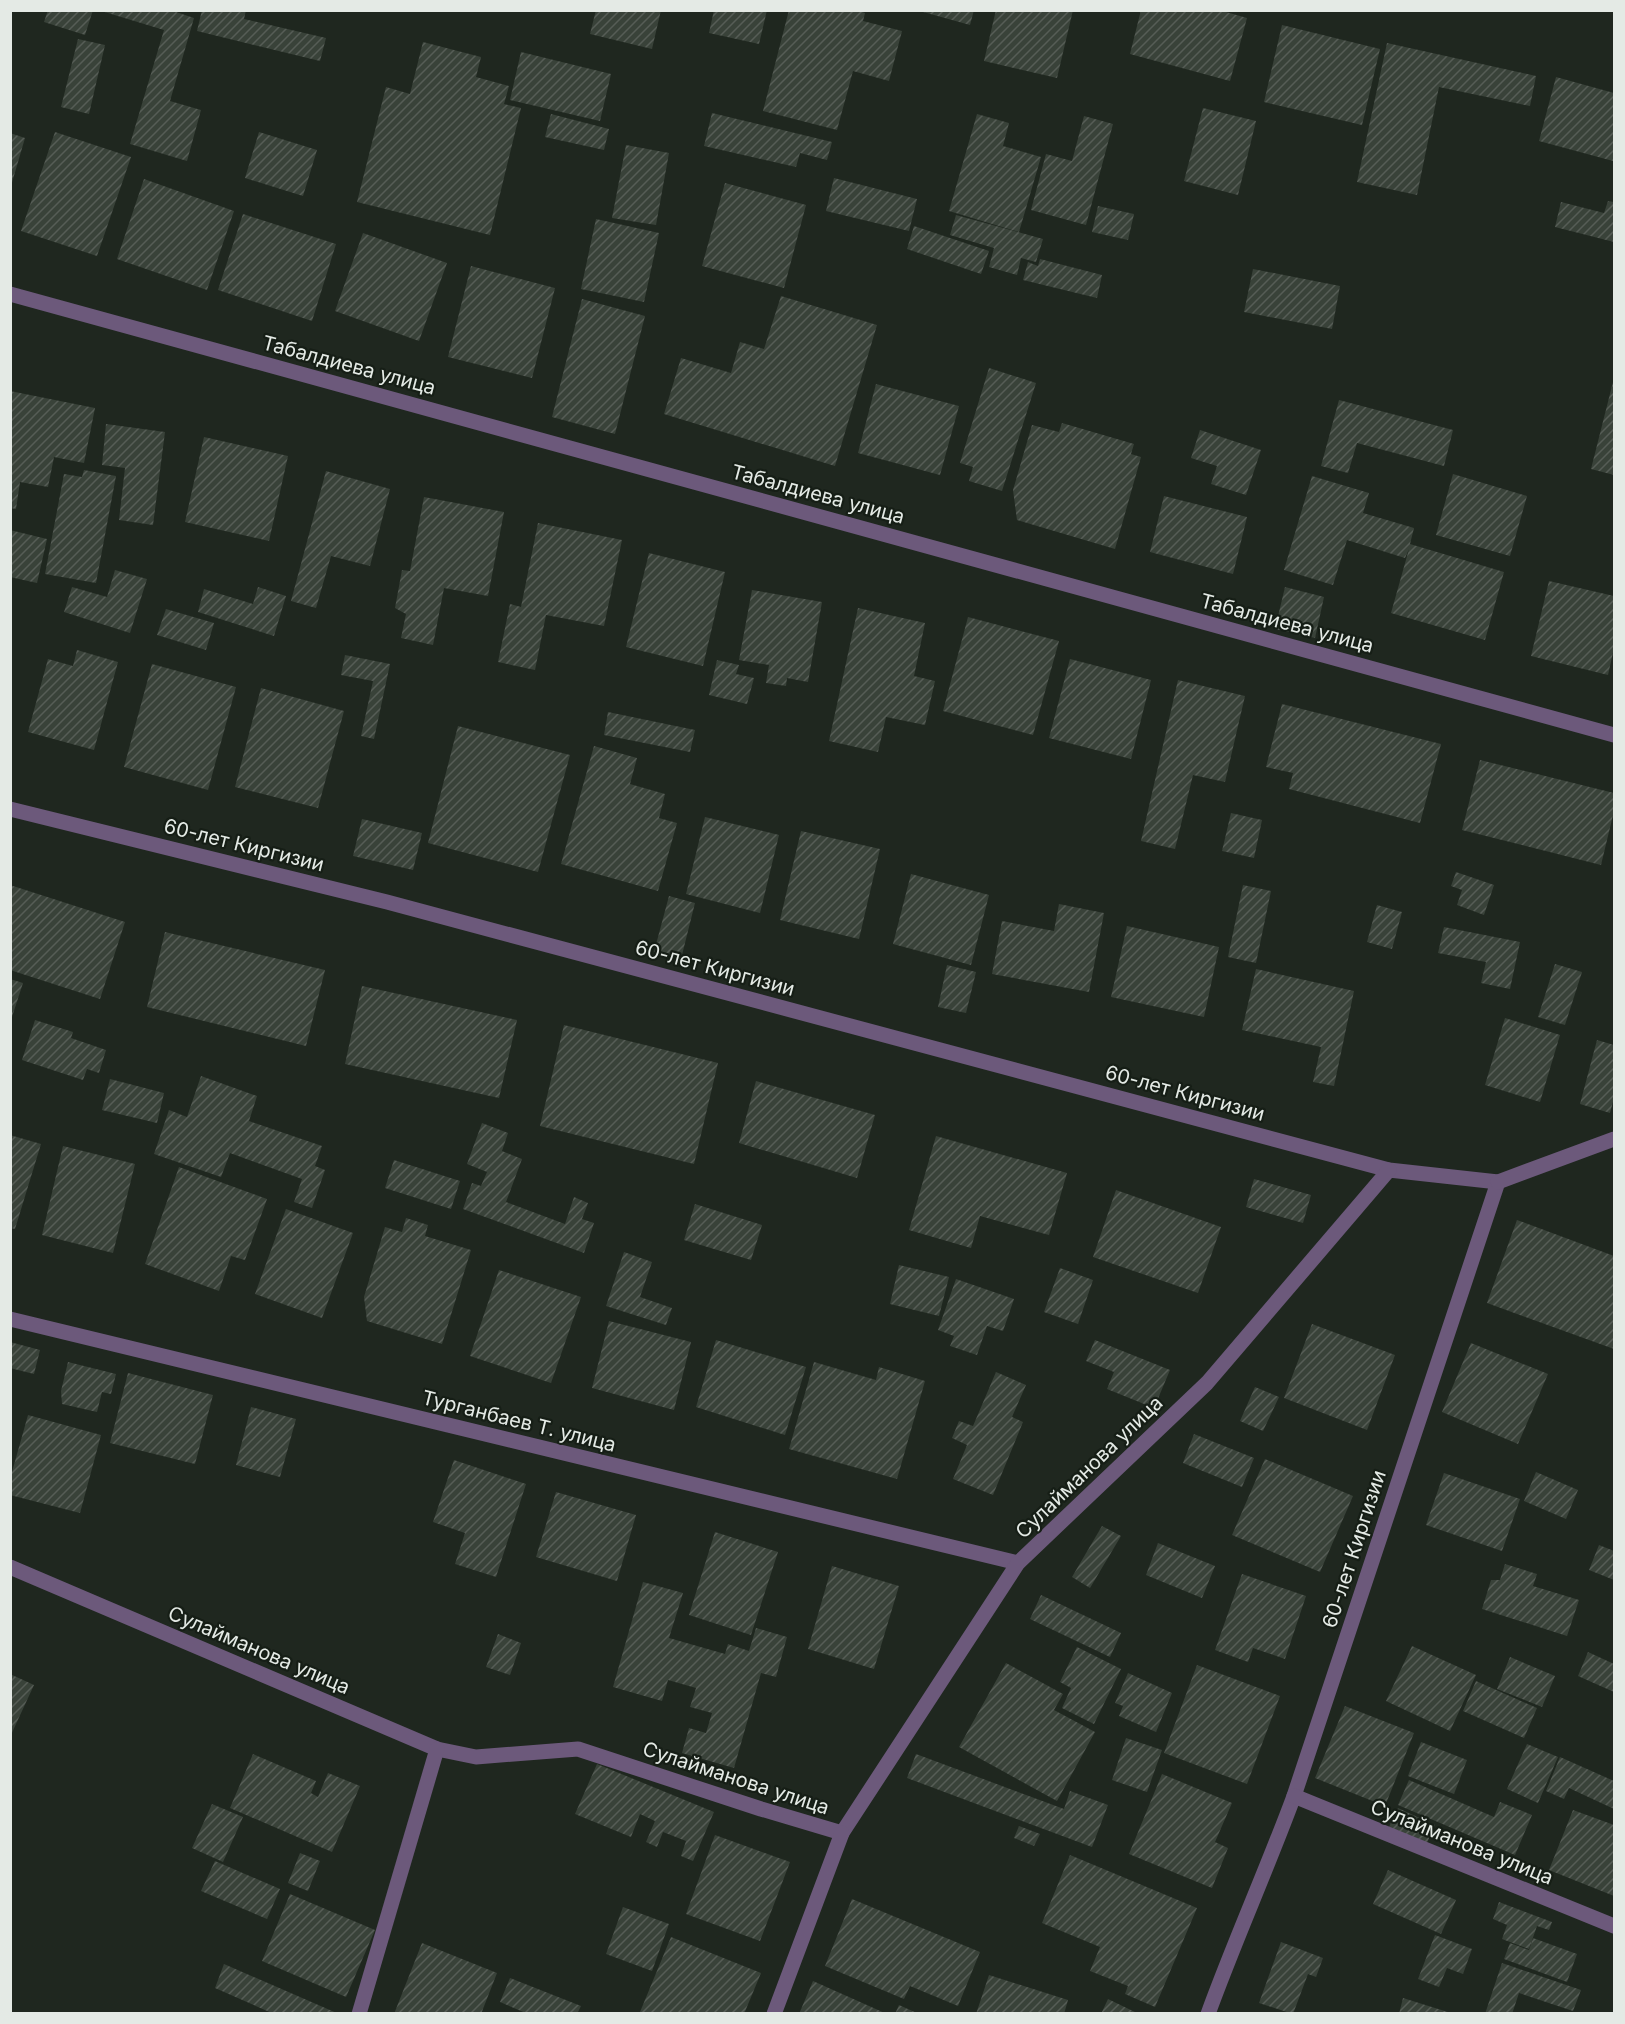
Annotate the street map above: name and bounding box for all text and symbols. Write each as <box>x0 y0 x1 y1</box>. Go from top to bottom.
street label: Табалдиева улица <box>260 330 438 400</box>
street label: Табалдиева улица <box>729 459 907 529</box>
street label: Табалдиева улица <box>1198 588 1376 658</box>
street label: 60-лет Киргизии <box>161 813 327 877</box>
street label: 60-лет Киргизии <box>633 935 797 1001</box>
street label: 60-лет Киргизии <box>1103 1060 1267 1126</box>
street label: Турганбаев Т. улица <box>420 1385 618 1457</box>
street label: Сулайманова улица <box>1011 1391 1167 1543</box>
street label: 60-лет Киргизии <box>1317 1467 1391 1631</box>
street label: Сулайманова улица <box>165 1601 353 1699</box>
street label: Сулайманова улица <box>640 1736 832 1820</box>
street label: Сулайманова улица <box>1367 1794 1557 1890</box>

